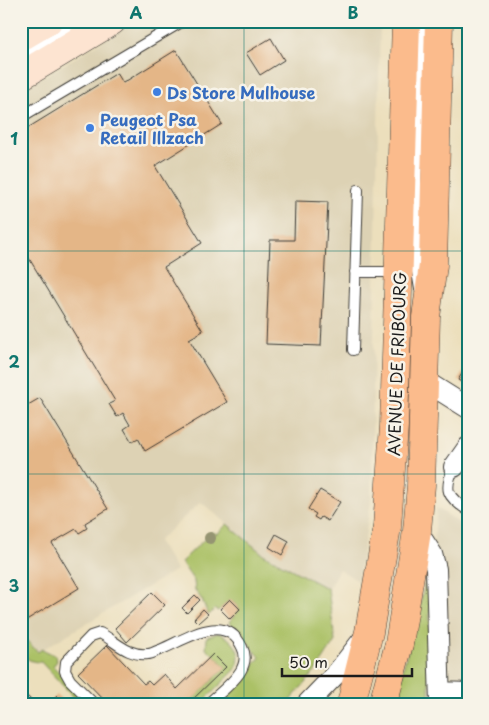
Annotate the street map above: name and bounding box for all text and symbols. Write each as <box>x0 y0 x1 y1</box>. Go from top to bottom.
text: A <box>130 0 143 24</box>
text: B <box>348 0 359 24</box>
place label: Ds Store Mulhouse <box>167 80 315 104</box>
marker: Ds Store Mulhouse <box>151 86 163 98</box>
place label: Peugeot Psa Retail Illzach <box>100 107 204 149</box>
marker: Peugeot Psa Retail Illzach <box>84 122 96 134</box>
text: 1 <box>10 126 18 150</box>
street label: AVENUE DE FRIBOURG <box>381 271 411 457</box>
text: 2 <box>8 349 20 373</box>
text: 3 <box>9 573 19 597</box>
scale bar <box>282 645 412 677</box>
text: 50 m <box>289 650 328 673</box>

